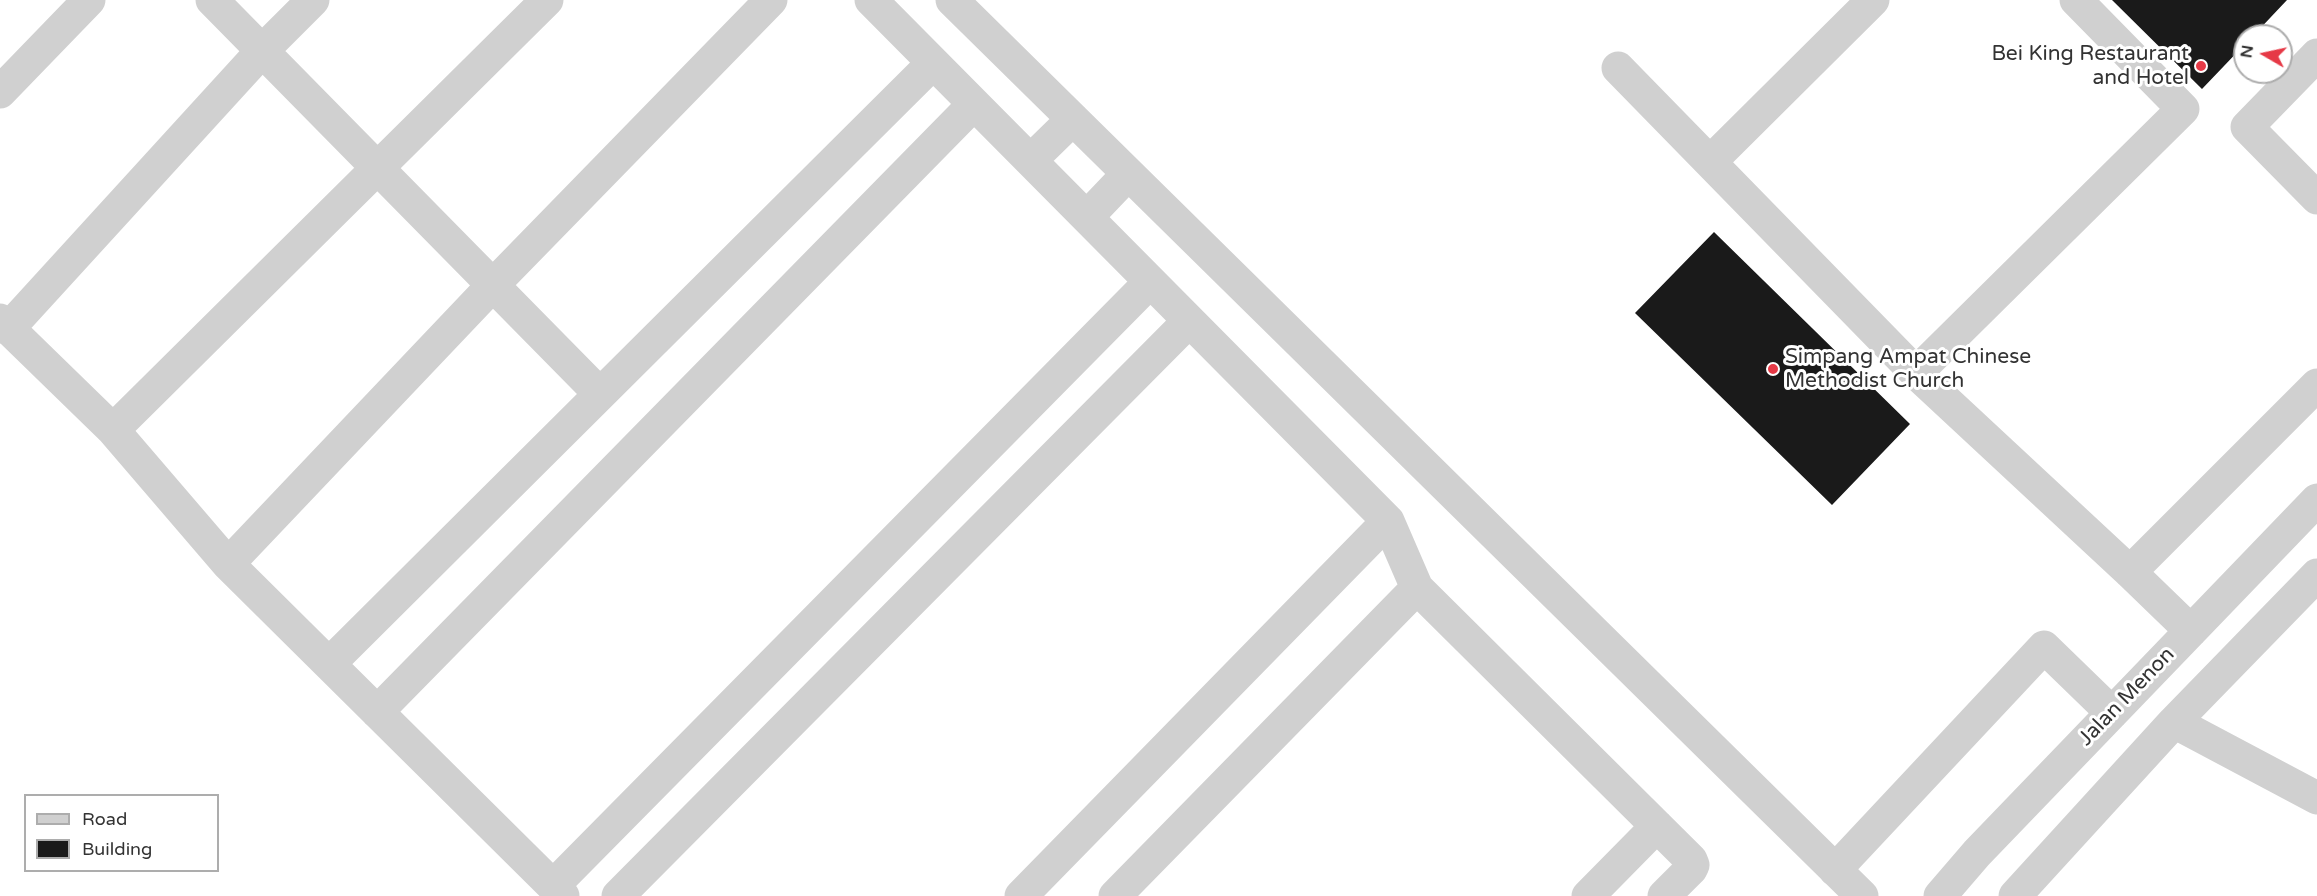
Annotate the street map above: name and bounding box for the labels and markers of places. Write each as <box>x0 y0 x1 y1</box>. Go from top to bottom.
place label: Bei King Restaurant and Hotel <box>1991 41 2189 91</box>
marker: Bei King Restaurant and Hotel <box>2194 59 2208 73</box>
place label: Simpang Ampat Chinese Methodist Church <box>1785 344 2031 394</box>
marker: Simpang Ampat Chinese Methodist Church <box>1766 362 1780 376</box>

